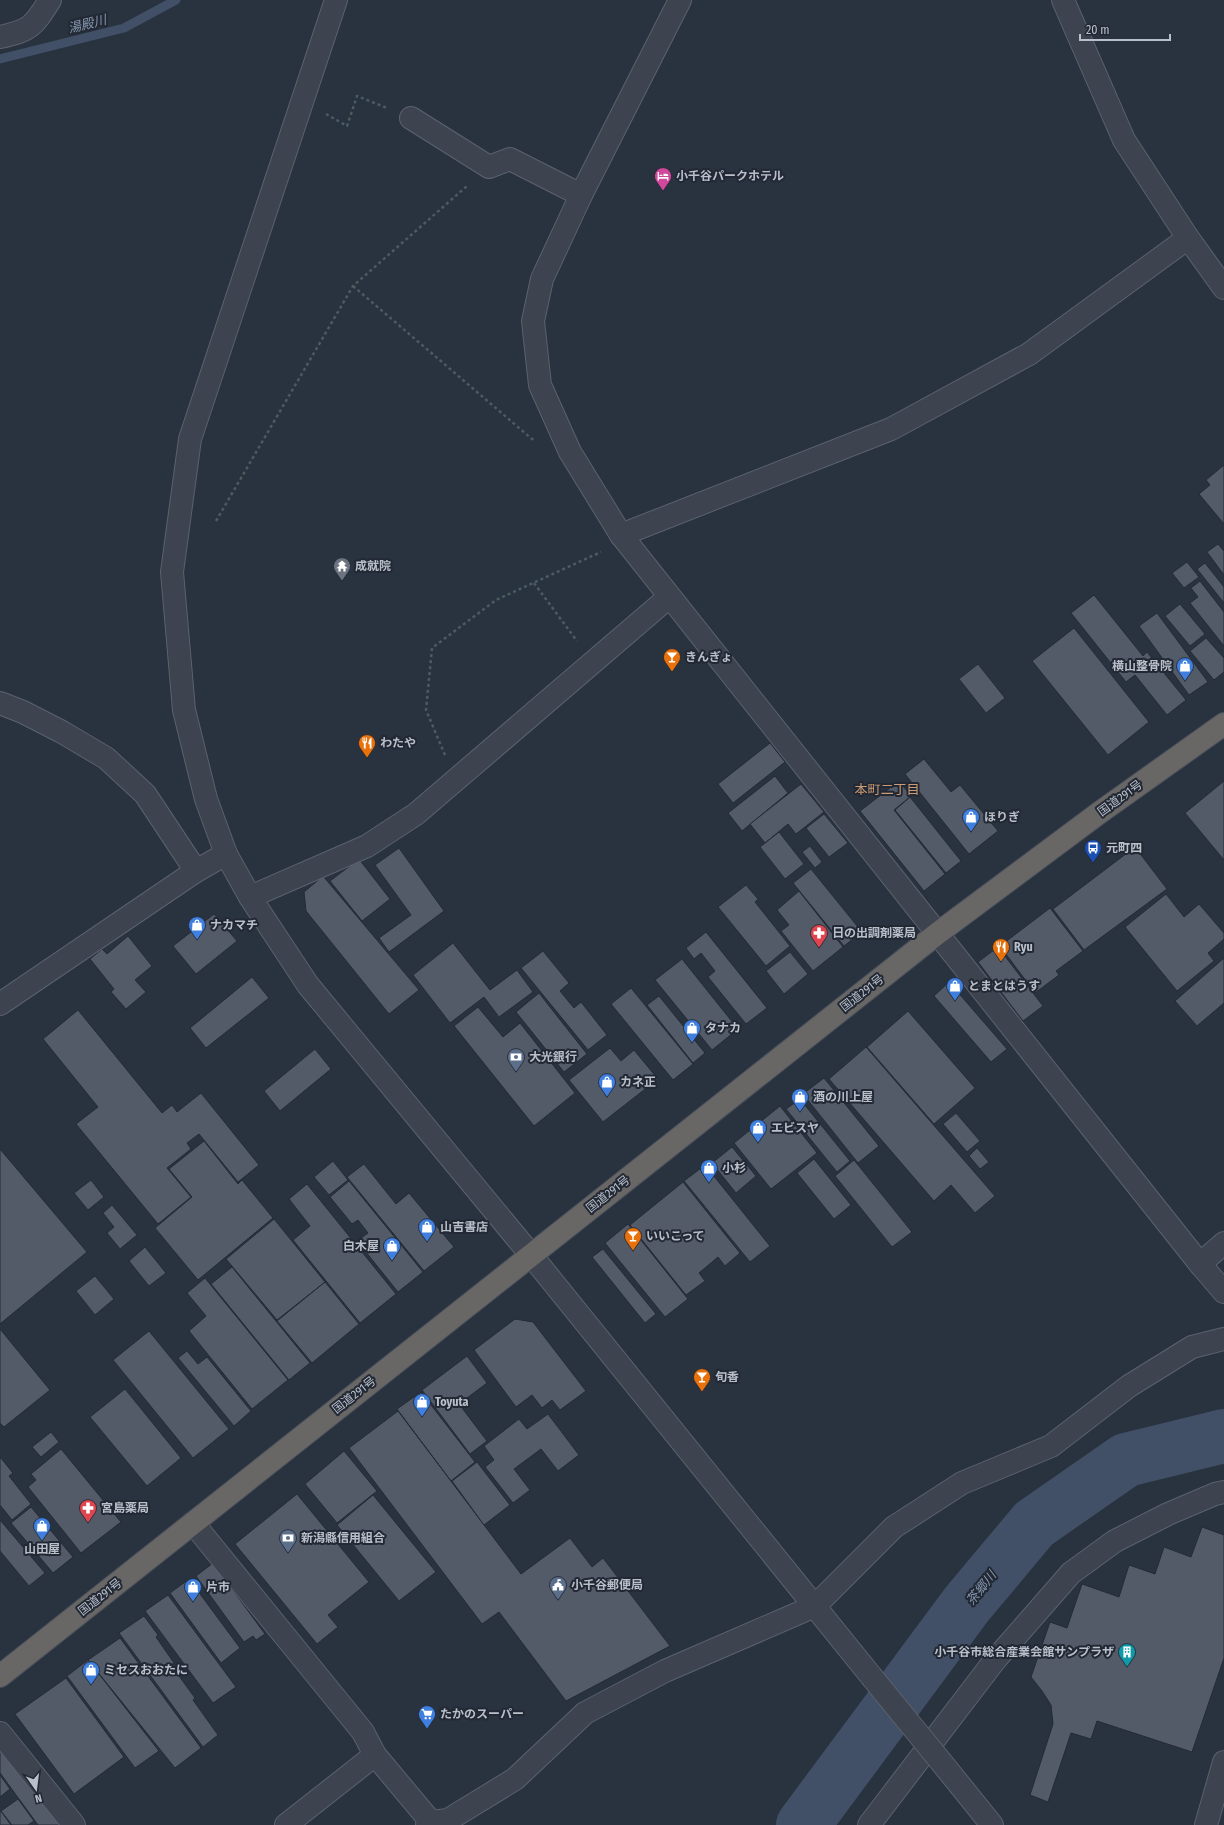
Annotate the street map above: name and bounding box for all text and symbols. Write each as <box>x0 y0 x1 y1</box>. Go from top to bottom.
water label: 湯殿川 <box>66 12 110 36</box>
scale bar <box>1080 16 1170 42</box>
text: 20 m <box>1086 23 1110 37</box>
hotel icon: 小千谷パークホテル <box>653 166 673 191</box>
place label: 小千谷パークホテル <box>676 169 784 183</box>
temple icon: 成就院 <box>332 556 352 581</box>
place label: 成就院 <box>355 559 391 573</box>
bar icon: きんぎょ <box>662 647 682 672</box>
place label: きんぎょ <box>685 650 732 664</box>
shop icon: 横山整骨院 <box>1175 656 1195 681</box>
place label: 横山整骨院 <box>1112 659 1172 673</box>
restaurant icon: わたや <box>357 733 377 758</box>
place label: わたや <box>380 736 416 750</box>
street label: 国道291号 <box>1095 777 1145 819</box>
district label: 本町二丁目 <box>854 782 920 797</box>
shop icon: ほりぎ <box>961 807 981 832</box>
place label: ほりぎ <box>984 810 1020 824</box>
bus stop icon: 元町四 <box>1083 838 1103 863</box>
place label: 元町四 <box>1106 841 1142 855</box>
shop icon: ナカマチ <box>187 915 207 940</box>
place label: ナカマチ <box>210 918 258 932</box>
pharmacy icon: 日の出調剤薬局 <box>809 923 829 948</box>
place label: 日の出調剤薬局 <box>832 926 916 940</box>
restaurant icon: Ryu <box>991 937 1011 962</box>
place label: Ryu <box>1014 940 1033 954</box>
street label: 国道291号 <box>837 972 887 1014</box>
shop icon: とまとはうす <box>945 976 965 1001</box>
place label: とまとはうす <box>968 979 1040 993</box>
shop icon: タナカ <box>682 1018 702 1043</box>
place label: タナカ <box>705 1021 741 1035</box>
bank icon: 大光銀行 <box>506 1047 526 1072</box>
place label: 大光銀行 <box>529 1050 577 1064</box>
shop icon: カネ正 <box>597 1072 617 1097</box>
place label: カネ正 <box>620 1075 656 1089</box>
shop icon: 酒の川上屋 <box>790 1087 810 1112</box>
place label: 酒の川上屋 <box>813 1090 873 1104</box>
shop icon: エビスヤ <box>748 1118 768 1143</box>
place label: エビスヤ <box>771 1121 819 1135</box>
shop icon: 小杉 <box>699 1158 719 1183</box>
place label: 小杉 <box>722 1161 746 1175</box>
street label: 国道291号 <box>583 1173 633 1215</box>
shop icon: 山吉書店 <box>417 1217 437 1242</box>
place label: 山吉書店 <box>440 1220 488 1234</box>
bar icon: いいこって <box>623 1226 643 1251</box>
place label: いいこって <box>646 1229 705 1243</box>
shop icon: 白木屋 <box>382 1236 402 1261</box>
place label: 白木屋 <box>343 1239 379 1253</box>
bar icon: 旬香 <box>692 1367 712 1392</box>
place label: 旬香 <box>715 1370 739 1384</box>
street label: 国道291号 <box>329 1374 379 1416</box>
shop icon: Toyuta <box>412 1392 432 1417</box>
place label: Toyuta <box>435 1395 469 1409</box>
pharmacy icon: 宮島薬局 <box>78 1498 98 1523</box>
place label: 宮島薬局 <box>101 1501 149 1515</box>
shop icon: 山田屋 <box>32 1516 52 1541</box>
bank icon: 新潟縣信用組合 <box>278 1528 298 1553</box>
place label: 新潟縣信用組合 <box>301 1531 385 1545</box>
place label: 山田屋 <box>24 1542 60 1556</box>
water label: 茶郷川 <box>963 1567 1000 1608</box>
public building icon: 小千谷郵便局 <box>548 1575 568 1600</box>
street label: 国道291号 <box>75 1576 125 1618</box>
shop icon: 片市 <box>183 1577 203 1602</box>
place label: 小千谷郵便局 <box>571 1578 643 1592</box>
place label: 片市 <box>206 1580 230 1594</box>
building icon: 小千谷市総合産業会館サンプラザ <box>1117 1642 1137 1667</box>
place label: 小千谷市総合産業会館サンプラザ <box>934 1645 1114 1659</box>
shop icon: ミセスおおたに <box>81 1660 101 1685</box>
place label: ミセスおおたに <box>104 1663 188 1677</box>
supermarket icon: たかのスーパー <box>417 1704 437 1729</box>
place label: たかのスーパー <box>440 1707 524 1721</box>
north arrow <box>16 1769 56 1809</box>
text: N <box>34 1791 43 1805</box>

